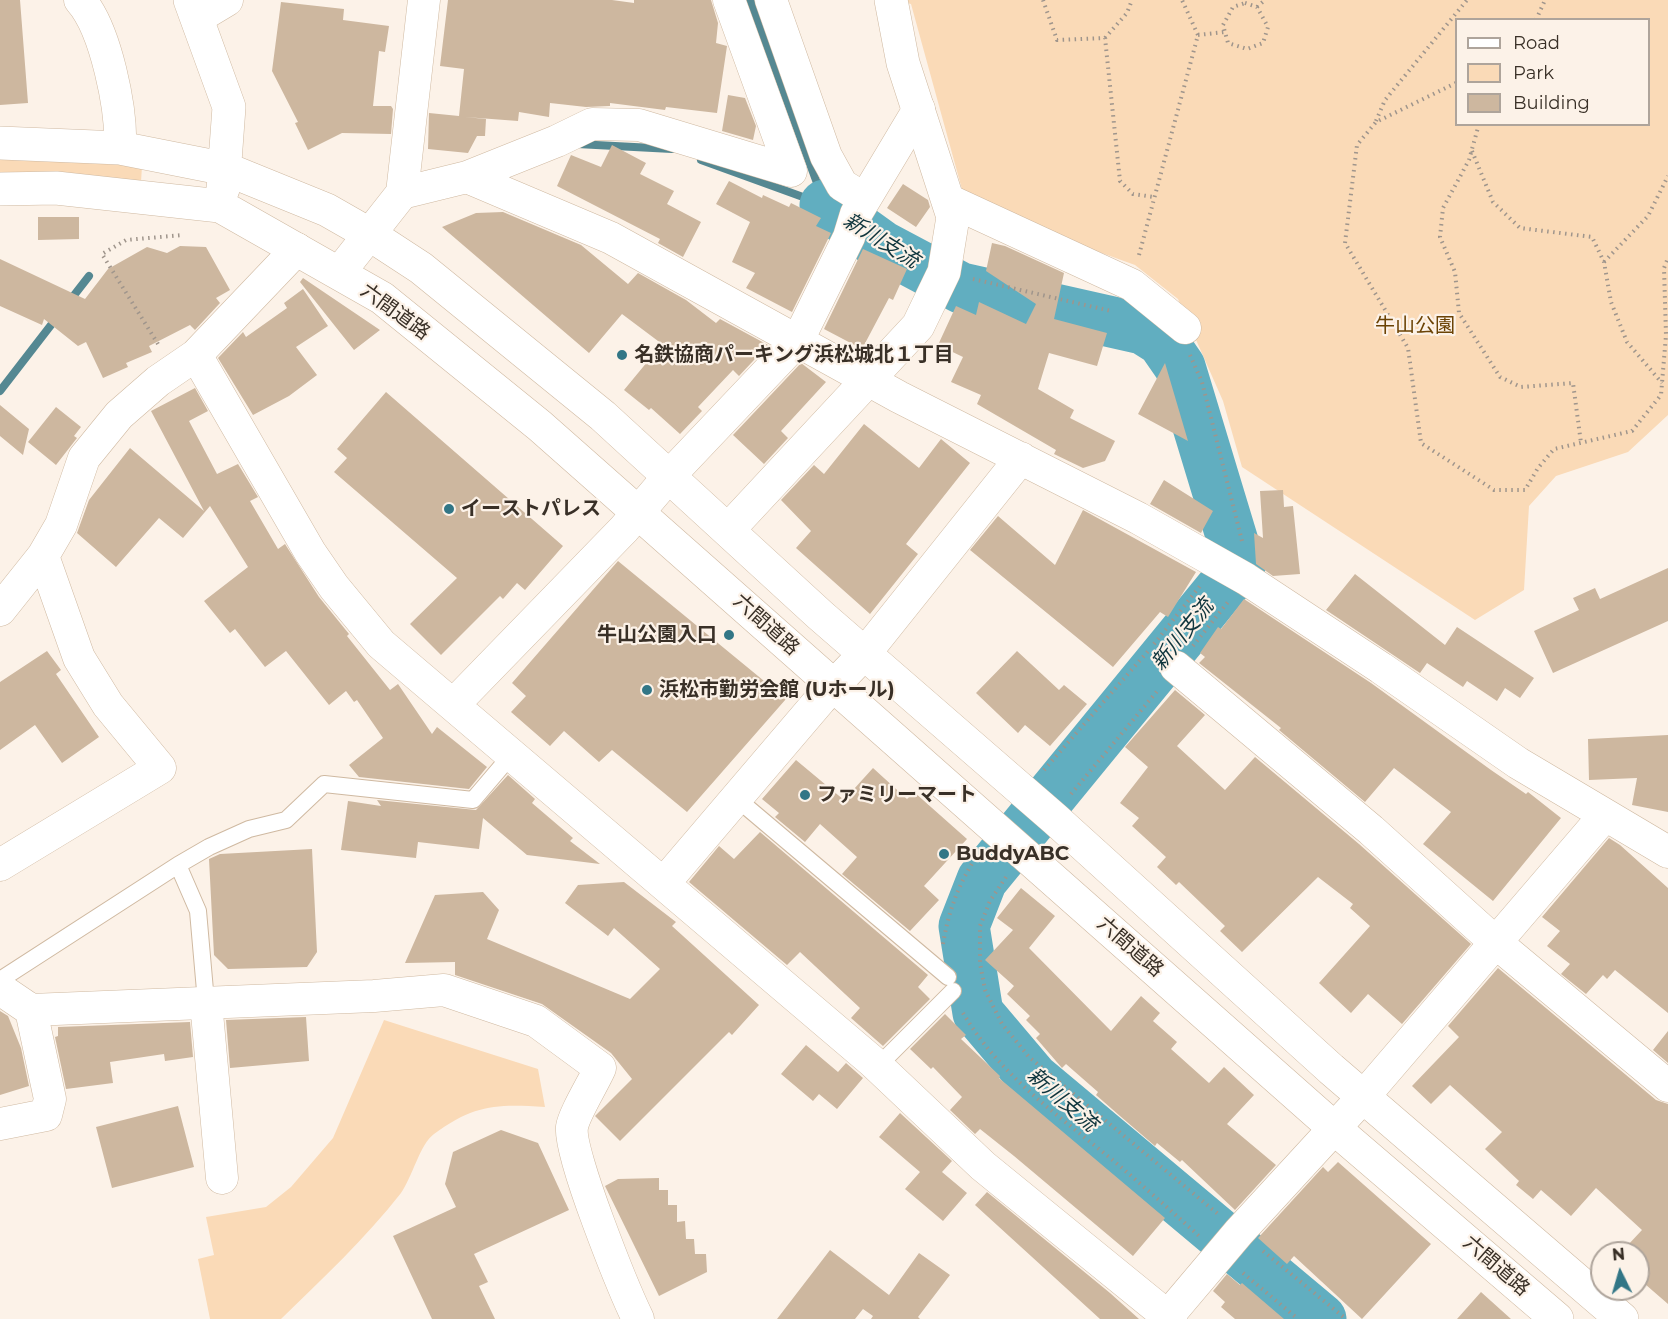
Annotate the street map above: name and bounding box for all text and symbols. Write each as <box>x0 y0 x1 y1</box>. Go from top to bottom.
legend <box>1455 18 1650 126</box>
text: Road <box>1513 32 1560 54</box>
text: Park <box>1513 62 1554 84</box>
text: Building <box>1513 92 1590 114</box>
water label: 新川支流 <box>839 208 923 274</box>
street label: 六間道路 <box>356 279 434 345</box>
park label: 牛山公園 <box>1375 314 1455 338</box>
place label: 名鉄協商パーキング浜松城北１丁目 <box>634 343 954 367</box>
marker: 名鉄協商パーキング浜松城北１丁目 <box>615 348 629 362</box>
place label: イーストパレス <box>461 497 601 521</box>
marker: イーストパレス <box>442 502 456 516</box>
street label: 六間道路 <box>728 589 804 661</box>
water label: 新川支流 <box>1147 594 1219 676</box>
place label: 牛山公園入口 <box>597 623 717 647</box>
marker: 牛山公園入口 <box>722 628 736 642</box>
place label: 浜松市勤労会館 (Uホール) <box>659 678 895 702</box>
marker: 浜松市勤労会館 (Uホール) <box>640 683 654 697</box>
place label: ファミリーマート <box>817 783 977 807</box>
marker: ファミリーマート <box>798 788 812 802</box>
place label: BuddyABC <box>956 842 1069 866</box>
marker: BuddyABC <box>937 847 951 861</box>
street label: 六間道路 <box>1092 912 1168 982</box>
water label: 新川支流 <box>1022 1063 1102 1137</box>
street label: 六間道路 <box>1458 1231 1534 1301</box>
north arrow <box>1590 1241 1650 1301</box>
text: N <box>1611 1245 1626 1265</box>

